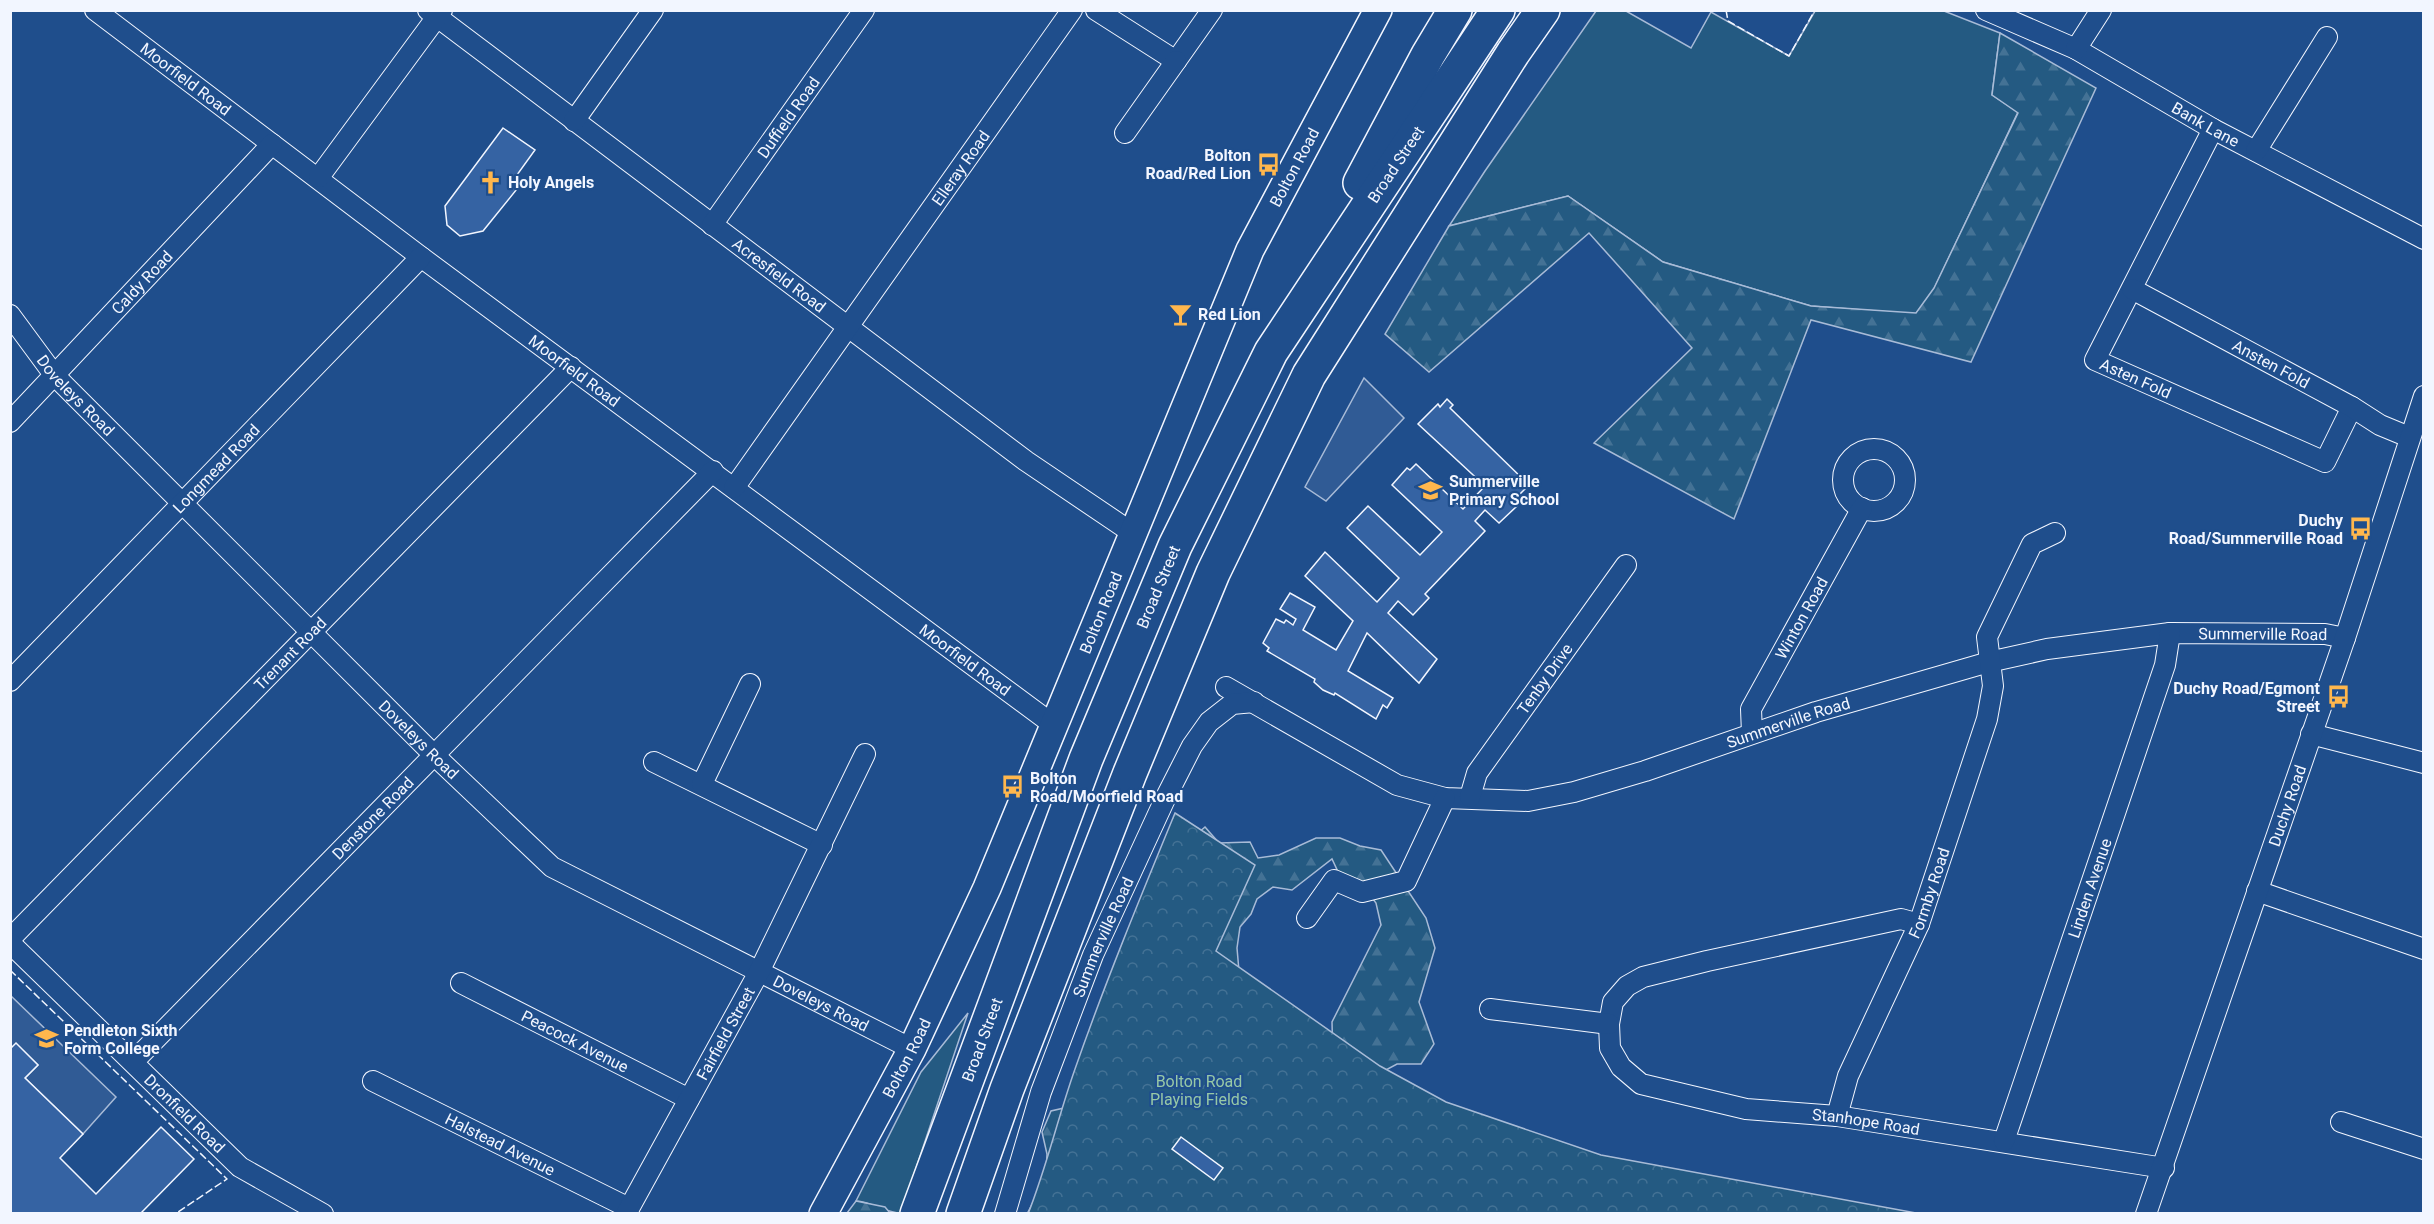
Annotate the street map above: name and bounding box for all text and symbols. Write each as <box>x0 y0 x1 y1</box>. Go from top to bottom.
street label: Moorfield Road <box>137 39 235 120</box>
street label: Duffield Road <box>753 73 824 162</box>
street label: Bank Lane <box>2168 98 2242 151</box>
street label: Broad Street <box>1364 123 1428 207</box>
street label: Bolton Road <box>1266 125 1323 210</box>
street label: Elleray Road <box>928 127 994 209</box>
place label: Bolton Road/Red Lion <box>1145 146 1251 183</box>
bus stop icon: Bolton Road/Red Lion <box>1256 151 1282 177</box>
church icon: Holy Angels <box>477 169 503 195</box>
place label: Holy Angels <box>508 173 594 192</box>
street label: Acresfield Road <box>729 234 829 317</box>
street label: Caldy Road <box>108 247 177 318</box>
bar icon: Red Lion <box>1167 301 1193 327</box>
place label: Red Lion <box>1198 305 1261 324</box>
street label: Moorfield Road <box>525 331 624 411</box>
street label: Ansten Fold <box>2229 336 2313 393</box>
street label: Doveleys Road <box>33 351 118 440</box>
street label: Asten Fold <box>2097 354 2174 403</box>
street label: Longmead Road <box>169 420 264 517</box>
place label: Summerville Primary School <box>1449 472 1559 509</box>
school or university icon: Summerville Primary School <box>1418 477 1444 503</box>
place label: Duchy Road/Summerville Road <box>2169 511 2344 548</box>
bus stop icon: Duchy Road/Summerville Road <box>2348 516 2374 542</box>
street label: Broad Street <box>1133 543 1184 631</box>
street label: Bolton Road <box>1076 569 1126 656</box>
street label: Winton Road <box>1771 574 1832 662</box>
street label: Trenant Road <box>250 613 330 694</box>
street label: Moorfield Road <box>916 620 1014 700</box>
street label: Summerville Road <box>2198 624 2327 644</box>
street label: Tenby Drive <box>1513 640 1577 718</box>
place label: Duchy Road/Egmont Street <box>2173 679 2321 716</box>
bus stop icon: Duchy Road/Egmont Street <box>2325 684 2351 710</box>
street label: Summerville Road <box>1724 694 1852 752</box>
street label: Doveleys Road <box>375 696 462 783</box>
street label: Duchy Road <box>2265 763 2310 849</box>
place label: Bolton Road/Moorfield Road <box>1030 769 1183 806</box>
street label: Denstone Road <box>328 773 418 864</box>
bus stop icon: Bolton Road/Moorfield Road <box>999 774 1025 800</box>
street label: Linden Avenue <box>2064 836 2116 941</box>
street label: Formby Road <box>1905 845 1954 941</box>
street label: Summerville Road <box>1069 874 1138 1000</box>
street label: Doveleys Road <box>770 971 872 1036</box>
street label: Fairfield Street <box>693 984 759 1083</box>
street label: Broad Street <box>958 995 1007 1084</box>
street label: Peacock Avenue <box>518 1006 632 1077</box>
street label: Bolton Road <box>879 1015 935 1101</box>
place label: Pendleton Sixth Form College <box>64 1021 178 1058</box>
school or university icon: Pendleton Sixth Form College <box>33 1026 59 1052</box>
street label: Dronfield Road <box>140 1070 229 1157</box>
park label: Bolton Road Playing Fields <box>1150 1072 1248 1109</box>
street label: Stanhope Road <box>1812 1105 1921 1139</box>
street label: Halstead Avenue <box>442 1109 558 1180</box>

